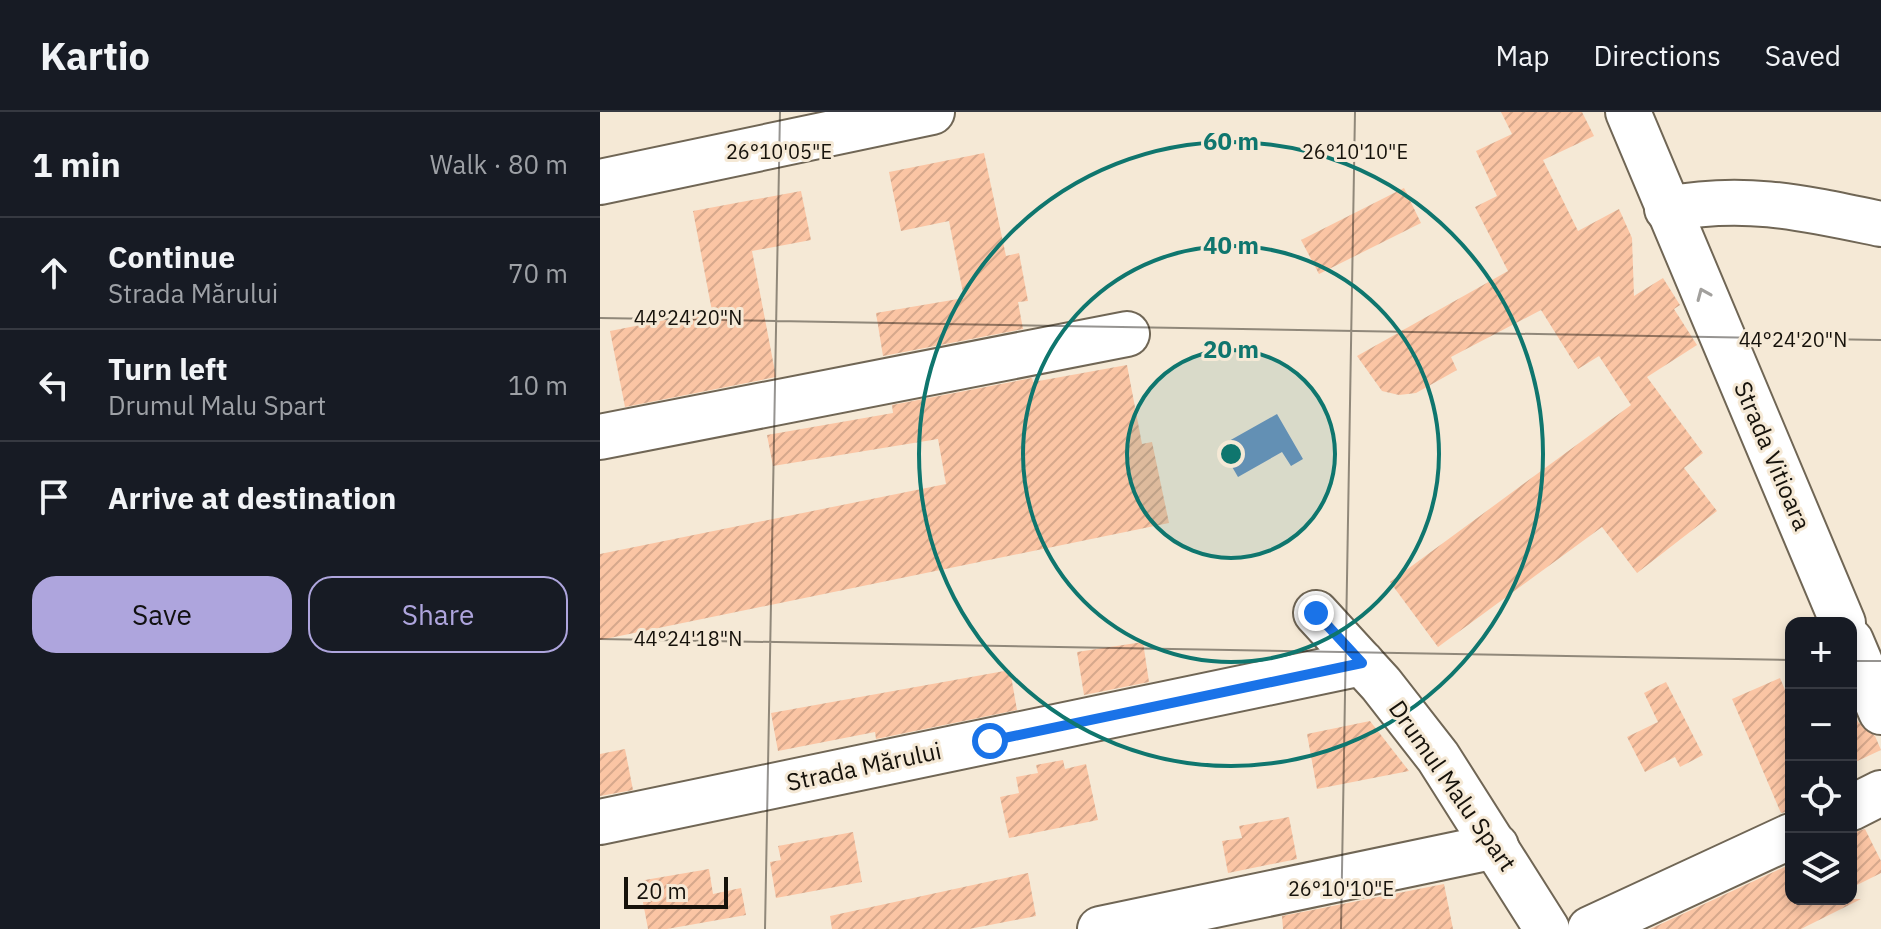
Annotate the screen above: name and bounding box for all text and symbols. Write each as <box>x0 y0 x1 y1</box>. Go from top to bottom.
text: Kartio <box>40 31 150 80</box>
text: Map <box>1495 37 1549 74</box>
text: Directions <box>1593 37 1721 74</box>
text: Saved <box>1765 37 1841 74</box>
text: 60 m <box>1203 125 1259 157</box>
text: 26°10'05"E <box>726 138 832 165</box>
text: 26°10'10"E <box>1302 138 1408 165</box>
text: 1 min <box>32 142 121 186</box>
text: Walk · 80 m <box>430 147 568 181</box>
text: 40 m <box>1203 229 1259 261</box>
text: Continue <box>108 237 235 276</box>
icon: ahead <box>32 251 76 295</box>
text: 70 m <box>508 256 568 290</box>
text: Strada Mărului <box>108 276 278 310</box>
one-way arrow <box>1697 287 1713 302</box>
text: 44°24'20"N <box>634 304 742 331</box>
text: 44°24'20"N <box>1739 326 1847 353</box>
text: 20 m <box>1203 333 1259 365</box>
text: Turn left <box>108 349 227 388</box>
icon: left <box>32 363 76 407</box>
text: 10 m <box>508 368 568 402</box>
street label: Strada Vitioara <box>1727 376 1819 535</box>
text: Drumul Malu Spart <box>108 388 326 422</box>
centre of rings <box>1217 440 1245 468</box>
icon: arrive <box>32 475 76 519</box>
text: Arrive at destination <box>108 478 396 517</box>
button: Save <box>32 576 292 653</box>
button: Share <box>308 576 568 653</box>
route end <box>1298 595 1334 631</box>
map controls <box>1785 617 1857 905</box>
button: + <box>1785 617 1857 689</box>
text: 44°24'18"N <box>634 625 742 652</box>
button: − <box>1785 689 1857 761</box>
street label: Drumul Malu Spart <box>1382 694 1524 877</box>
route start <box>972 723 1008 759</box>
street label: Strada Mărului <box>784 734 944 798</box>
button: locate <box>1785 761 1857 833</box>
button: layers <box>1785 833 1857 905</box>
scale bar <box>624 873 728 909</box>
text: 26°10'10"E <box>1288 875 1394 902</box>
text: 20 m <box>636 876 687 905</box>

